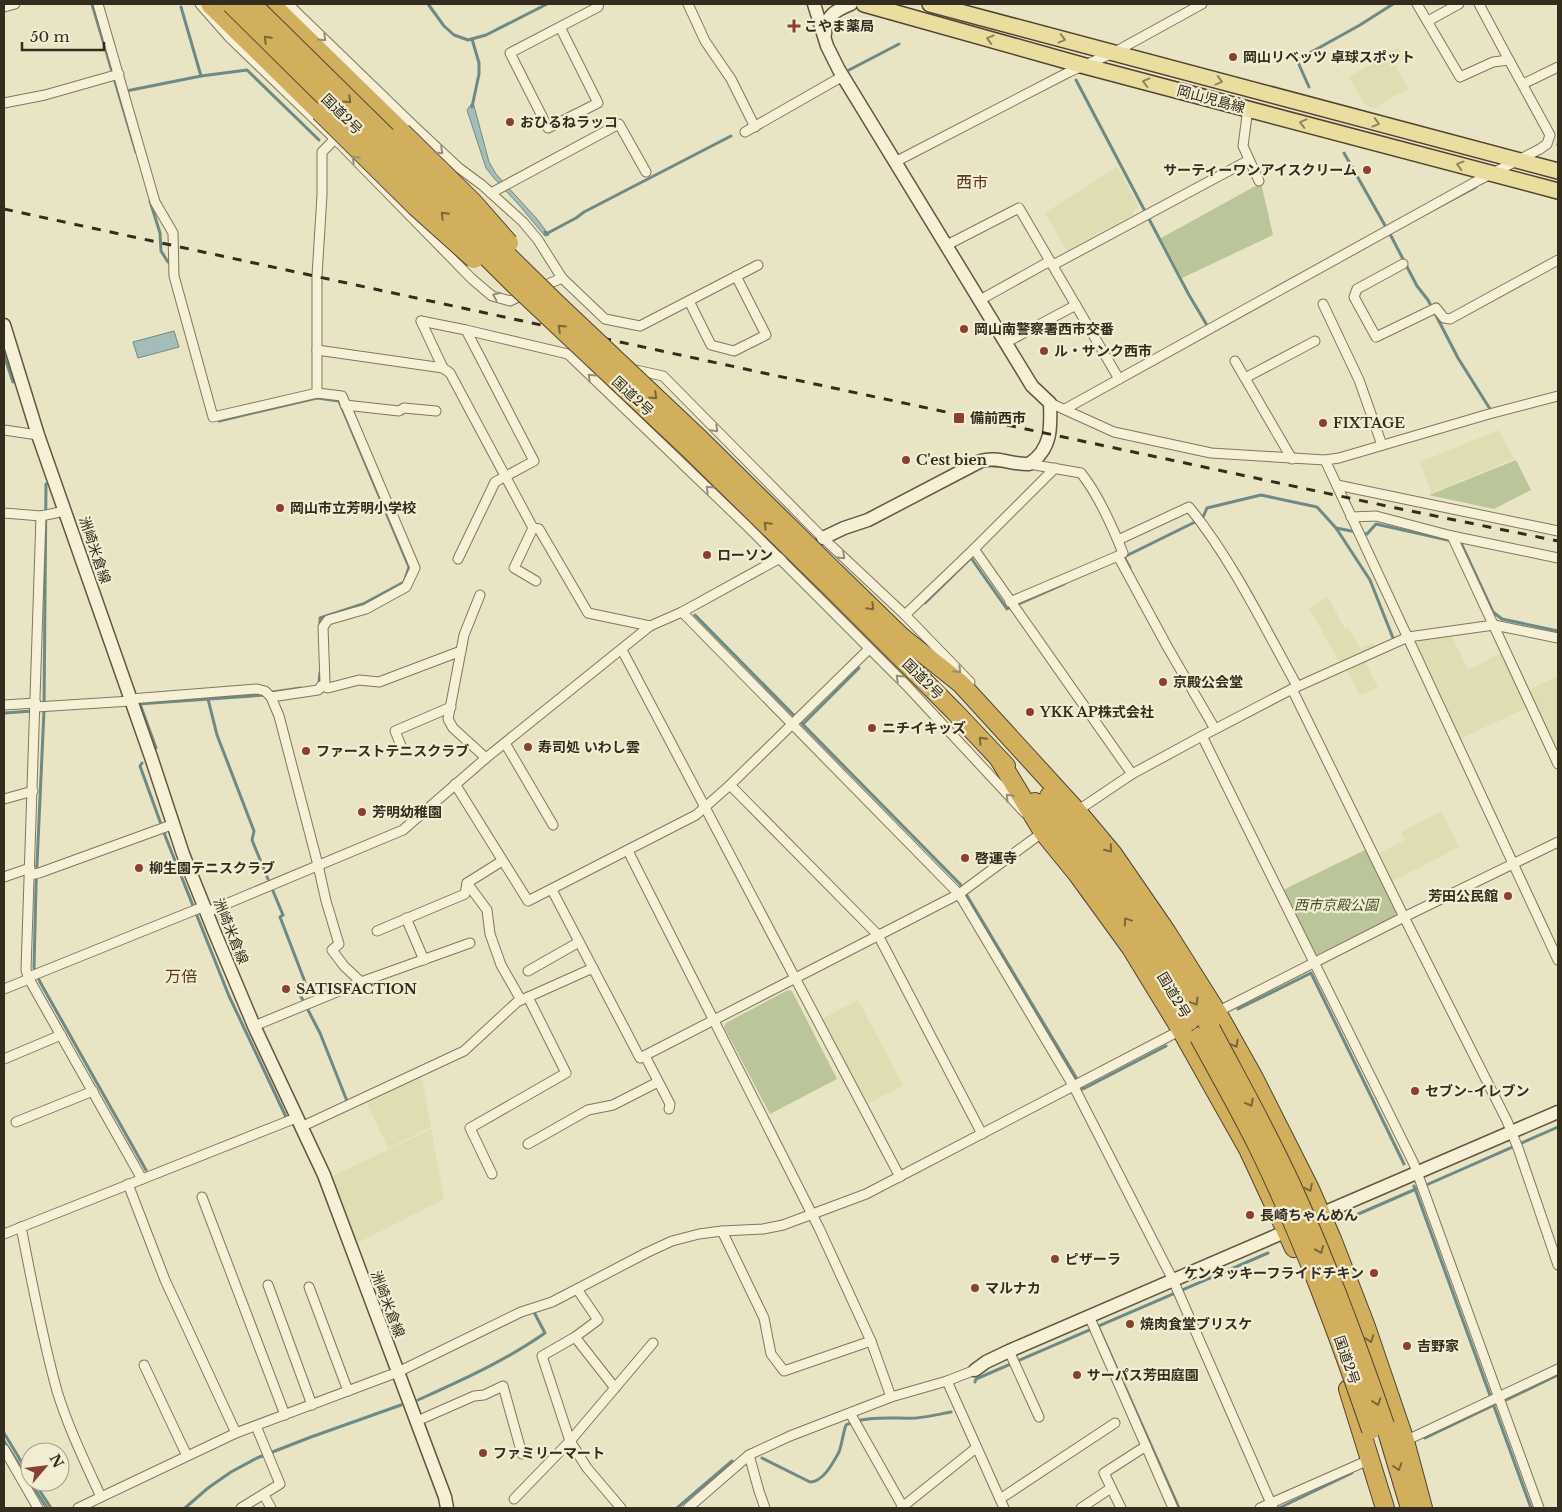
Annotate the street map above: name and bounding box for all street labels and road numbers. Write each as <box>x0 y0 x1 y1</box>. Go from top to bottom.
street label: 岡山児島線 <box>1175 81 1247 117</box>
street label: 国道2号 <box>318 90 366 138</box>
street label: 国道2号 <box>608 372 658 420</box>
street label: 洲崎米倉線 <box>75 514 115 586</box>
street label: 国道2号 <box>899 655 947 703</box>
street label: 洲崎米倉線 <box>210 895 252 967</box>
street label: 国道2号 <box>1153 969 1195 1021</box>
street label: 洲崎米倉線 <box>367 1268 409 1340</box>
street label: 国道2号 <box>1330 1333 1364 1387</box>

